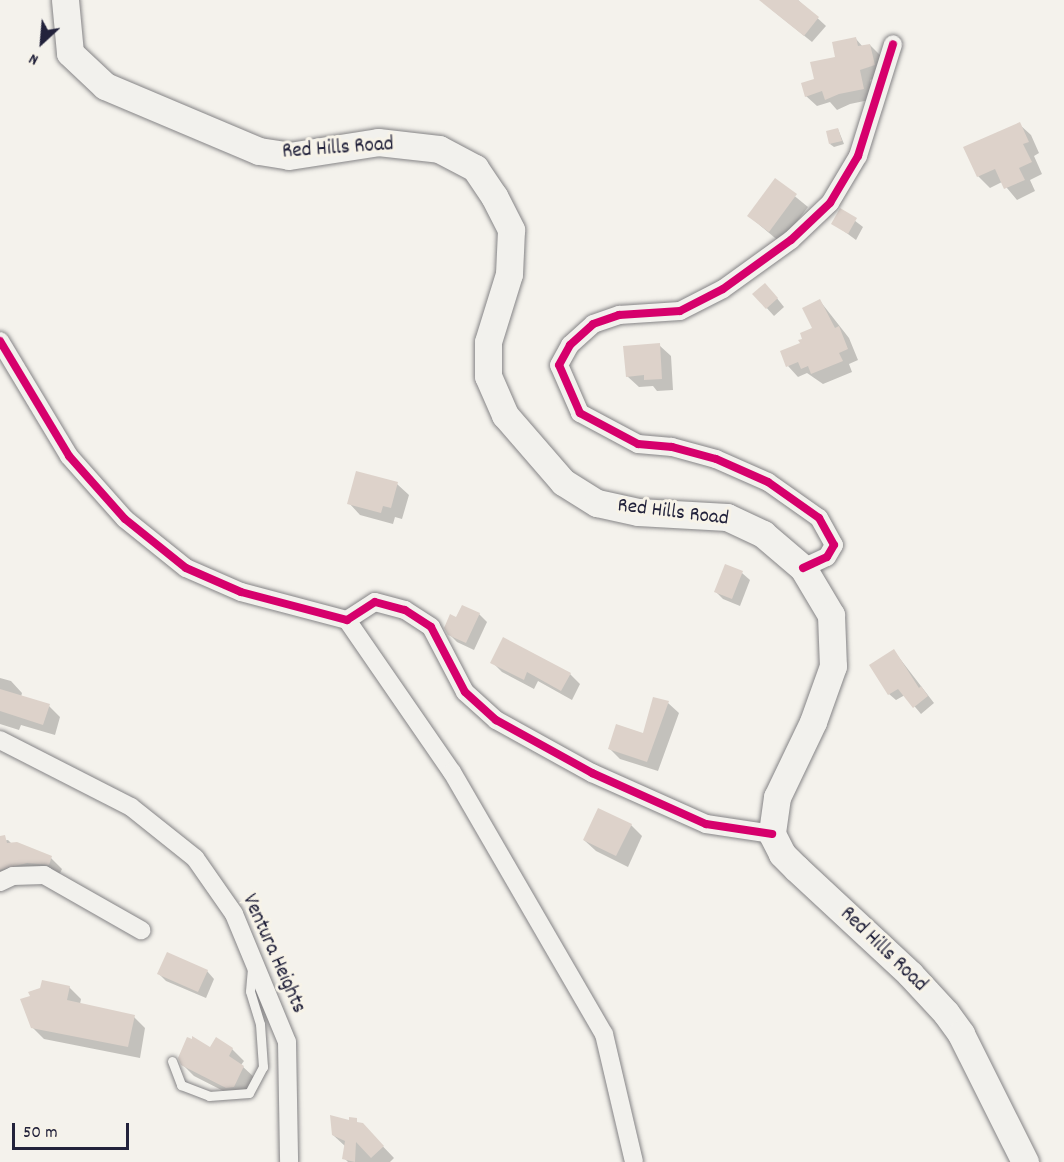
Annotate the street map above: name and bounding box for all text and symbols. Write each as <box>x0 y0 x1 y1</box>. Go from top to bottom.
north arrow <box>12 12 72 72</box>
text: N <box>25 47 42 71</box>
street label: Red Hills Road <box>281 133 395 165</box>
street label: Red Hills Road <box>616 494 730 532</box>
street label: Ventura Heights <box>236 891 310 1017</box>
street label: Red Hills Road <box>834 902 932 998</box>
scale bar <box>15 1111 132 1149</box>
text: 50 m <box>23 1121 58 1146</box>

